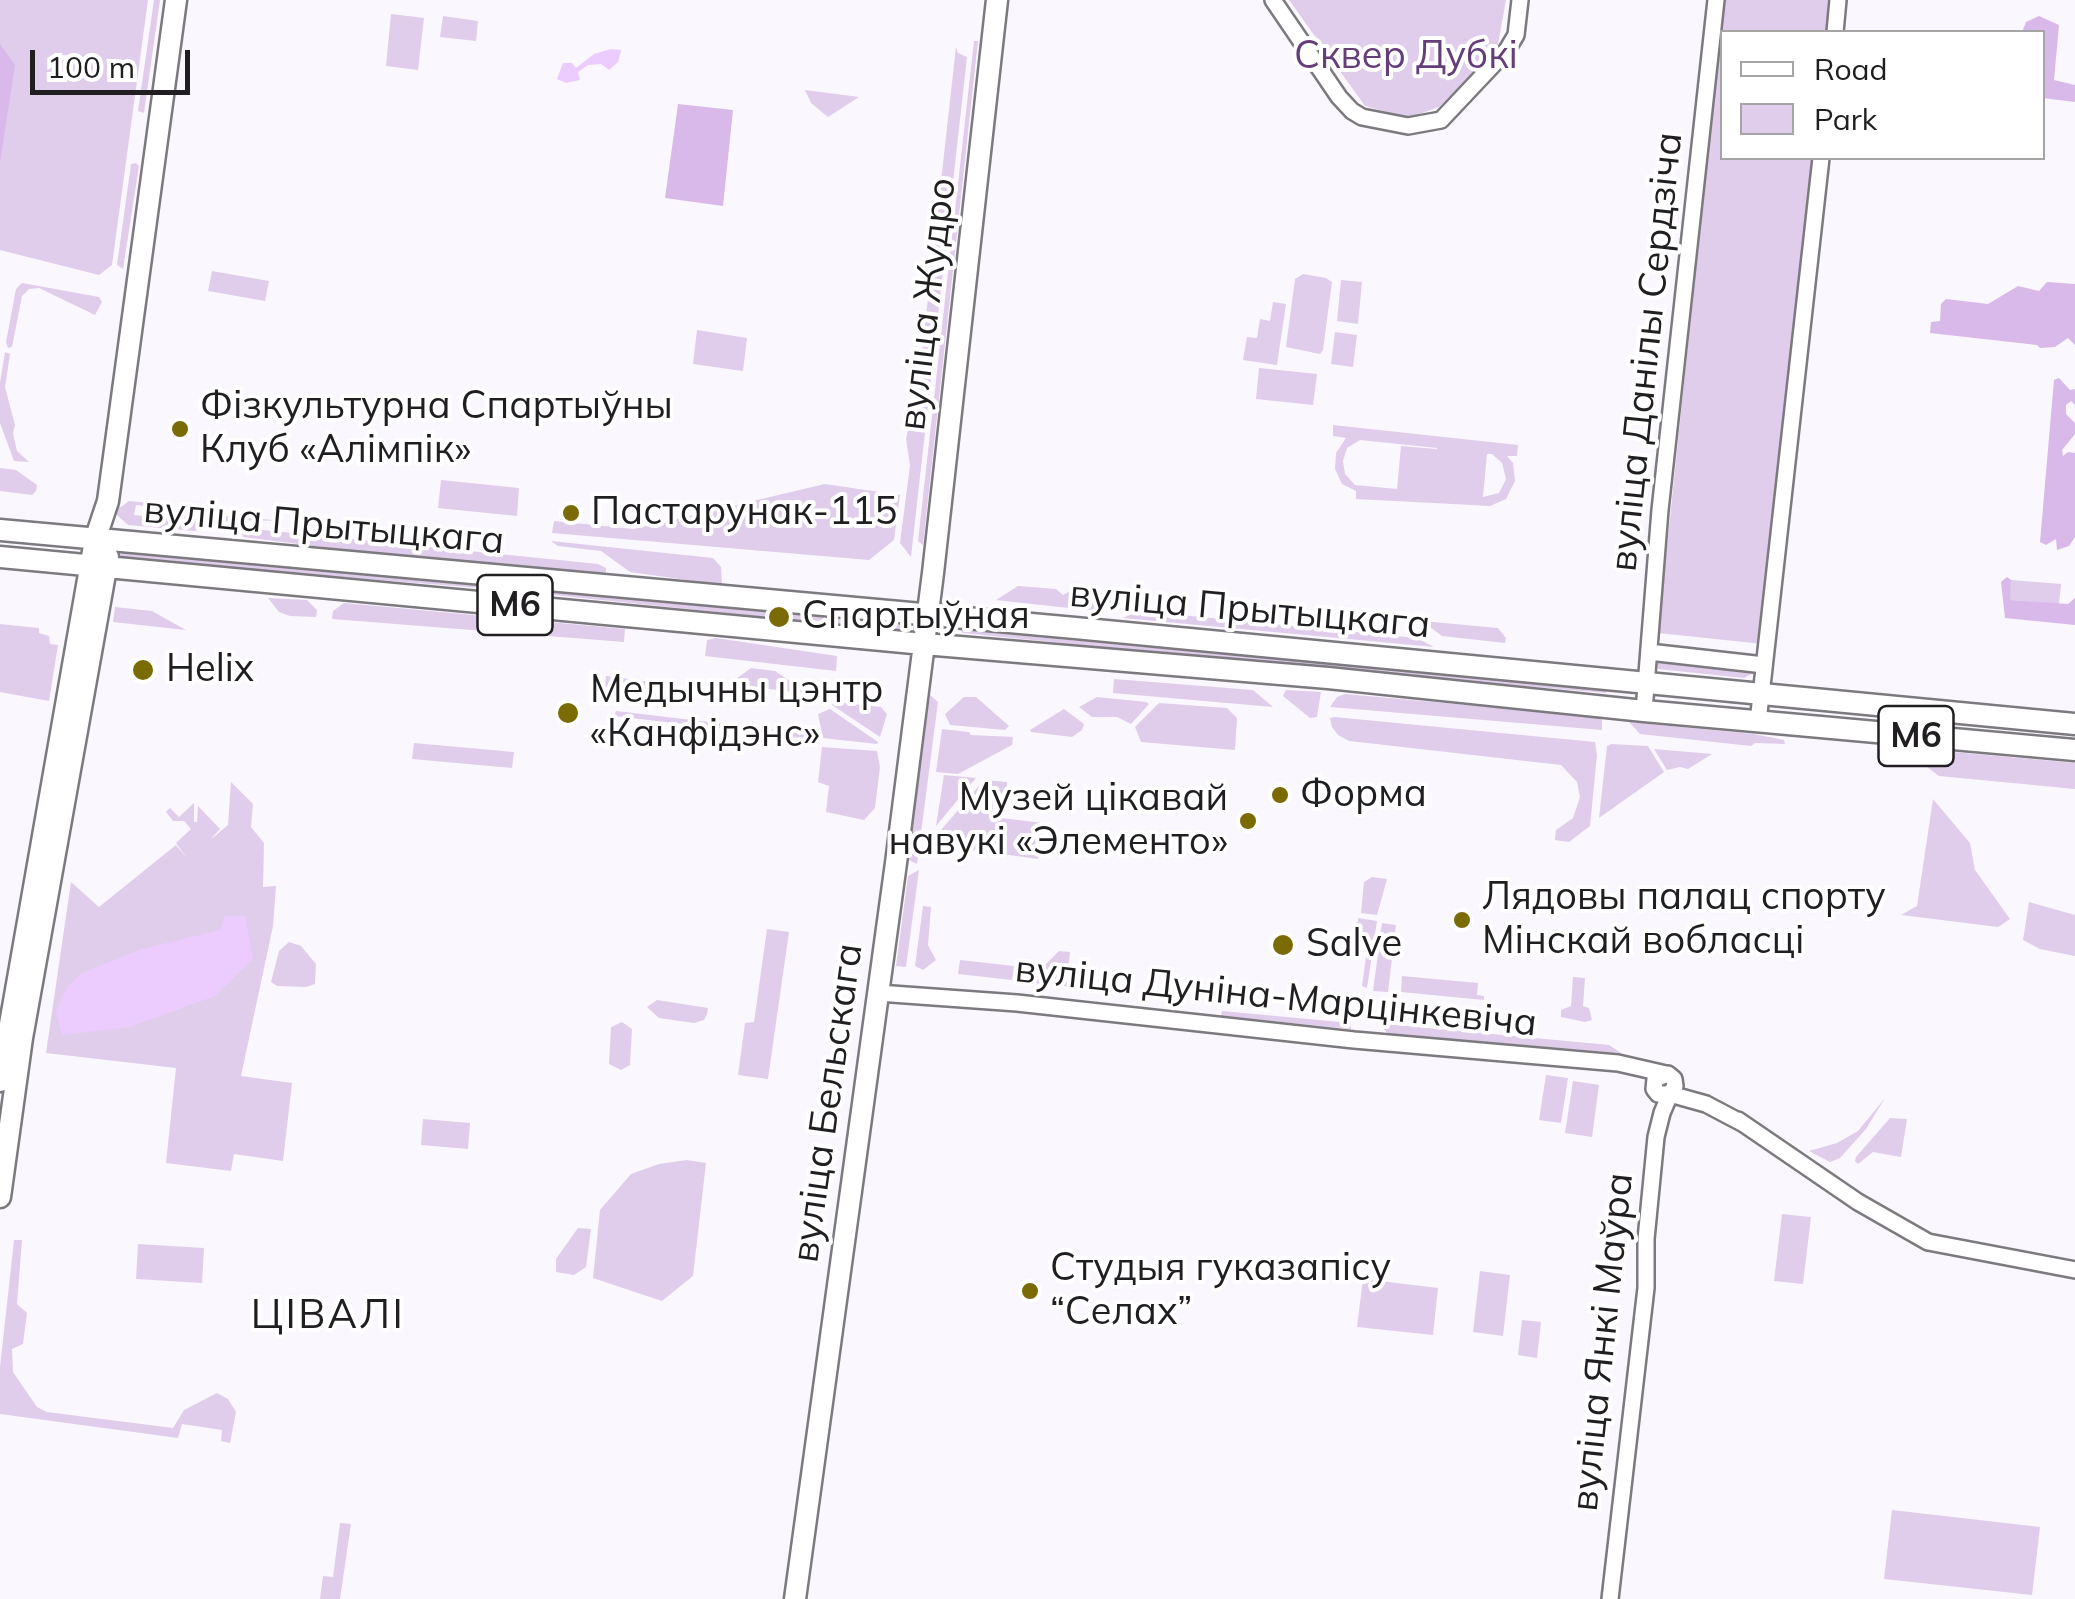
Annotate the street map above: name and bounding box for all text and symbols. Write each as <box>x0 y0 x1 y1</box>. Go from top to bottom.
scale bar <box>35 30 195 92</box>
legend <box>1720 30 2045 160</box>
park label: Сквер Дубкі <box>1294 34 1518 80</box>
text: 100 m <box>47 48 135 86</box>
text: Road <box>1814 50 1888 88</box>
text: Park <box>1814 100 1877 138</box>
street label: вуліца Данілы Сердзіча <box>1601 130 1693 574</box>
street label: вуліца Жудро <box>890 175 966 433</box>
place label: Фізкультурна Спартыўны Клуб «Алімпік» <box>200 384 673 474</box>
marker: Фізкультурна Спартыўны Клуб «Алімпік» <box>169 418 191 440</box>
street label: вуліца Прытыцкага <box>142 488 506 564</box>
place label: Пастарунак-115 <box>591 490 897 536</box>
marker: Пастарунак-115 <box>560 502 582 524</box>
street label: вуліца Прытыцкага <box>1068 572 1432 648</box>
road number: М6 <box>478 575 552 635</box>
place label: Спартыўная <box>802 594 1030 640</box>
marker: Спартыўная <box>766 604 792 630</box>
place label: Helix <box>166 647 254 693</box>
marker: Helix <box>130 657 156 683</box>
place label: Медычны цэнтр «Канфідэнс» <box>590 668 884 758</box>
marker: Медычны цэнтр «Канфідэнс» <box>555 700 581 726</box>
road number: М6 <box>1878 706 1954 766</box>
place label: Форма <box>1300 772 1427 818</box>
place label: Музей цікавай навукі «Элементо» <box>889 776 1228 866</box>
marker: Форма <box>1269 784 1291 806</box>
marker: Музей цікавай навукі «Элементо» <box>1237 810 1259 832</box>
place label: Лядовы палац спорту Мінскай вобласці <box>1482 875 1886 964</box>
marker: Лядовы палац спорту Мінскай вобласці <box>1451 909 1473 931</box>
place label: Salve <box>1306 922 1402 968</box>
marker: Salve <box>1270 932 1296 958</box>
street label: вуліца Бельскага <box>783 941 873 1265</box>
street label: вуліца Дуніна-Марцінкевіча <box>1013 947 1539 1047</box>
street label: вуліца Янкі Маўра <box>1563 1171 1643 1513</box>
place label: Студыя гуказапісу “Селах” <box>1050 1246 1391 1336</box>
marker: Студыя гуказапісу “Селах” <box>1019 1280 1041 1302</box>
district label: ЦІВАЛІ <box>251 1292 405 1340</box>

